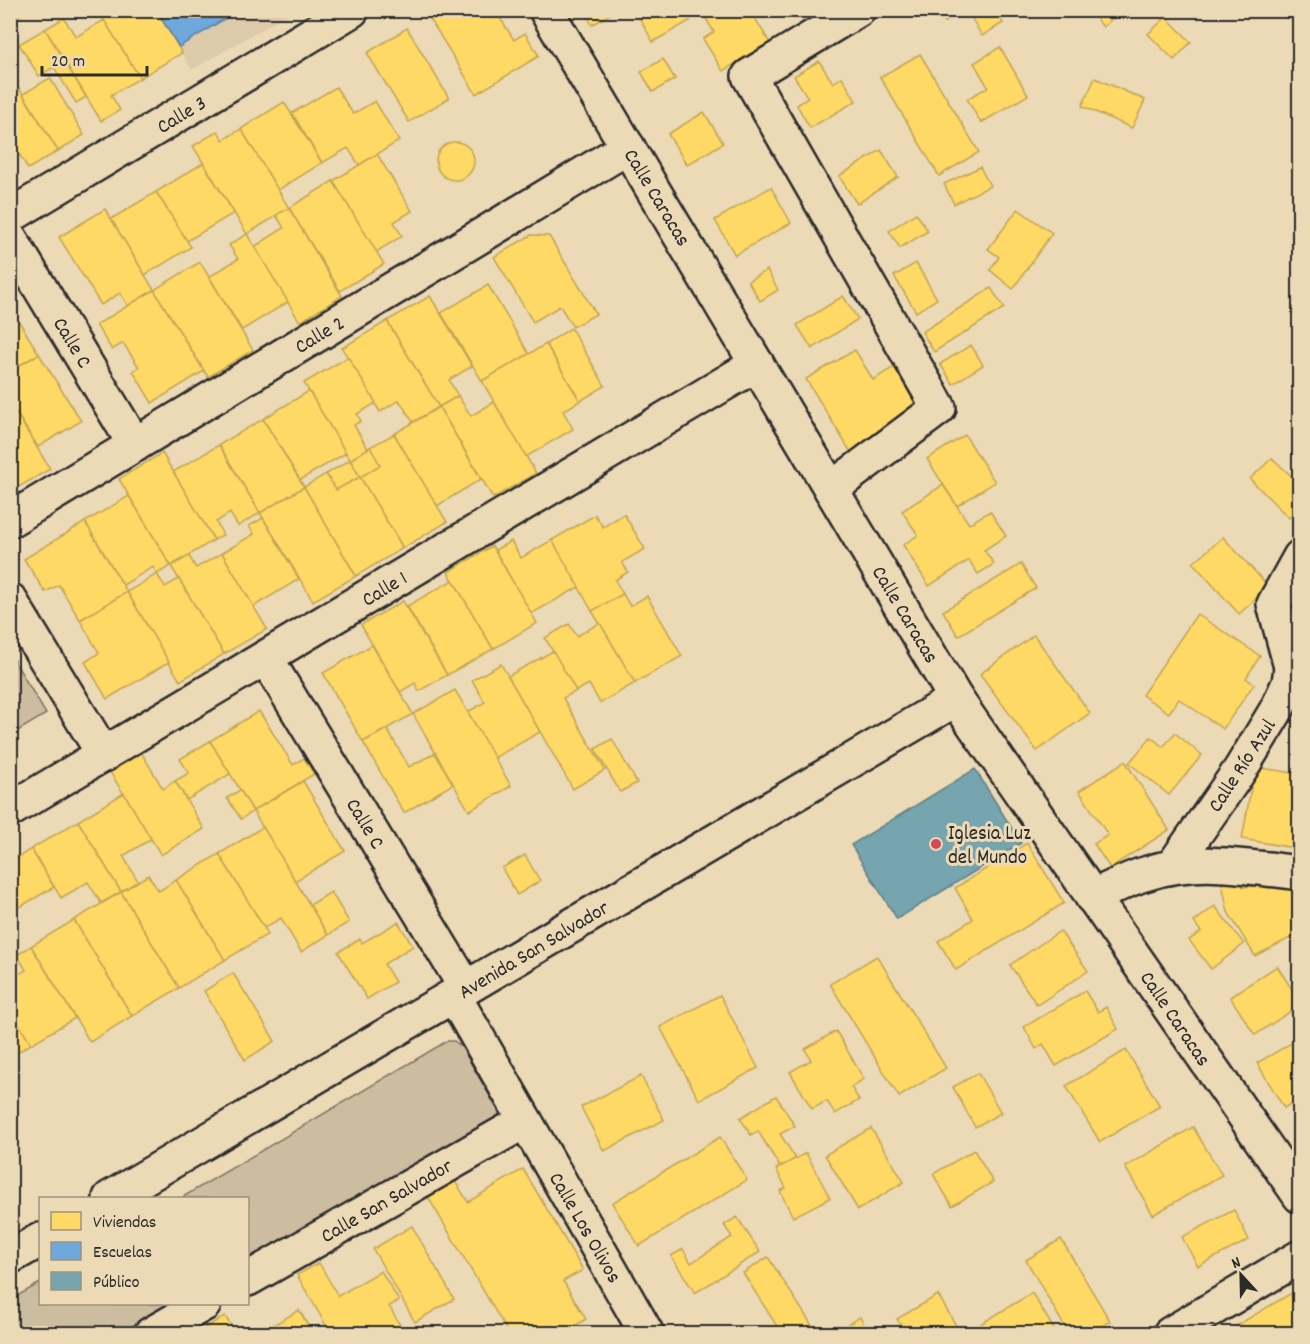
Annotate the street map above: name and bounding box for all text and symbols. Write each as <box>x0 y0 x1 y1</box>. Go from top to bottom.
scale bar <box>42 39 147 77</box>
text: 20 m <box>51 50 85 75</box>
street label: Calle 3 <box>152 90 213 143</box>
street label: Calle Caracas <box>614 144 696 253</box>
street label: Calle 2 <box>290 310 351 363</box>
street label: Calle C <box>43 312 97 375</box>
street label: Calle Caracas <box>862 561 944 670</box>
street label: Calle 1 <box>357 565 414 616</box>
street label: Calle Río Azul <box>1202 714 1285 819</box>
street label: Calle C <box>336 793 390 856</box>
place label: Iglesia Luz del Mundo <box>948 820 1031 874</box>
marker: Iglesia Luz del Mundo <box>929 837 943 851</box>
street label: Avenida San Salvador <box>454 895 616 1008</box>
street label: Calle Caracas <box>1131 966 1216 1073</box>
street label: Calle San Salvador <box>316 1153 459 1252</box>
street label: Calle Los Olivos <box>539 1167 627 1290</box>
legend <box>39 1197 249 1305</box>
text: Viviendas <box>93 1211 156 1236</box>
text: Escuelas <box>93 1241 152 1266</box>
north arrow <box>1211 1245 1271 1305</box>
text: N <box>1228 1251 1244 1276</box>
text: Público <box>93 1271 140 1296</box>

